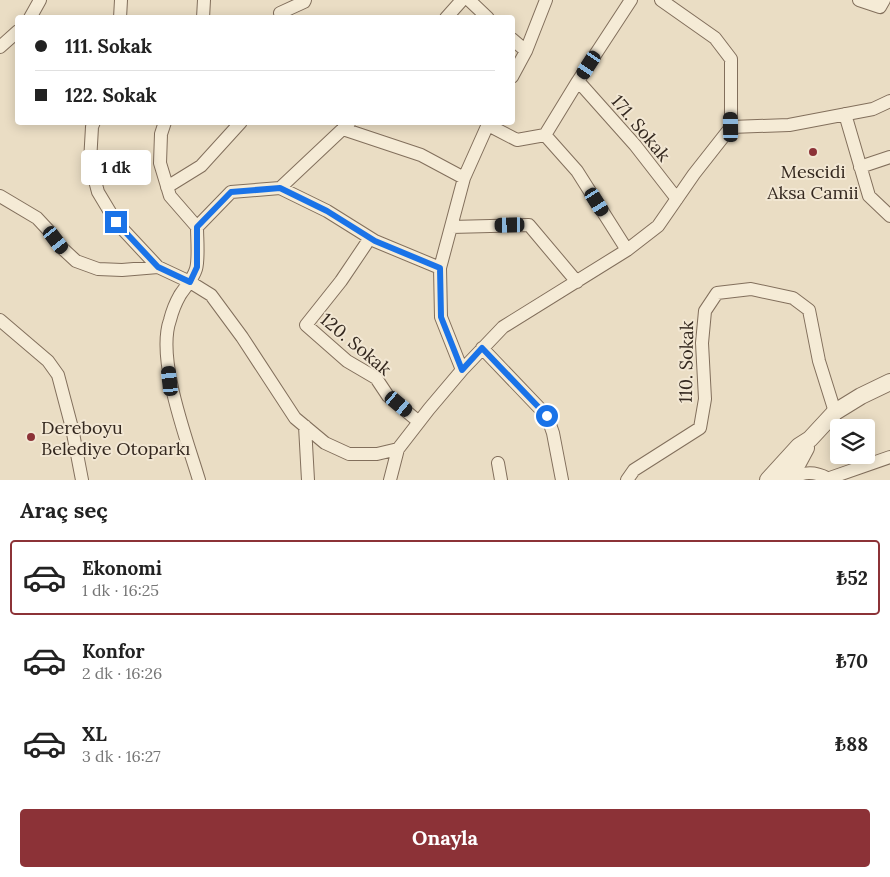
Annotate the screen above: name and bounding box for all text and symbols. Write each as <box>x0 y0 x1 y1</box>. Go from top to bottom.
text: 111. Sokak <box>65 34 152 58</box>
car <box>574 48 603 82</box>
text: 122. Sokak <box>65 83 157 107</box>
street label: 171. Sokak <box>607 90 676 166</box>
car <box>723 112 738 142</box>
marker: Mescidi Aksa Camii <box>807 146 819 158</box>
callout: 1 dk <box>81 150 151 184</box>
text: 1 dk <box>101 157 131 177</box>
place label: Mescidi Aksa Camii <box>766 160 859 204</box>
car <box>582 185 611 219</box>
route end <box>105 211 127 233</box>
car <box>494 217 525 233</box>
car <box>40 224 71 256</box>
street label: 120. Sokak <box>316 308 396 381</box>
street label: 110. Sokak <box>674 320 698 403</box>
car <box>160 365 179 397</box>
car <box>382 389 415 419</box>
route start <box>536 405 558 427</box>
place label: Dereboyu Belediye Otoparkı <box>41 416 190 460</box>
map controls <box>830 419 875 464</box>
button: layers <box>830 419 875 464</box>
marker: Dereboyu Belediye Otoparkı <box>25 431 37 443</box>
text: Araç seç <box>20 496 108 524</box>
icon: car <box>22 555 67 600</box>
text: Ekonomi <box>82 556 162 580</box>
text: ₺52 <box>836 566 868 590</box>
text: 1 dk · 16:25 <box>82 580 159 600</box>
icon: car <box>22 638 67 683</box>
text: Konfor <box>82 639 145 663</box>
text: ₺70 <box>836 649 868 673</box>
text: 2 dk · 16:26 <box>82 663 162 683</box>
icon: car <box>22 721 67 766</box>
text: XL <box>82 722 107 746</box>
text: ₺88 <box>835 732 868 756</box>
text: 3 dk · 16:27 <box>82 746 161 766</box>
button: Onayla <box>20 809 870 867</box>

